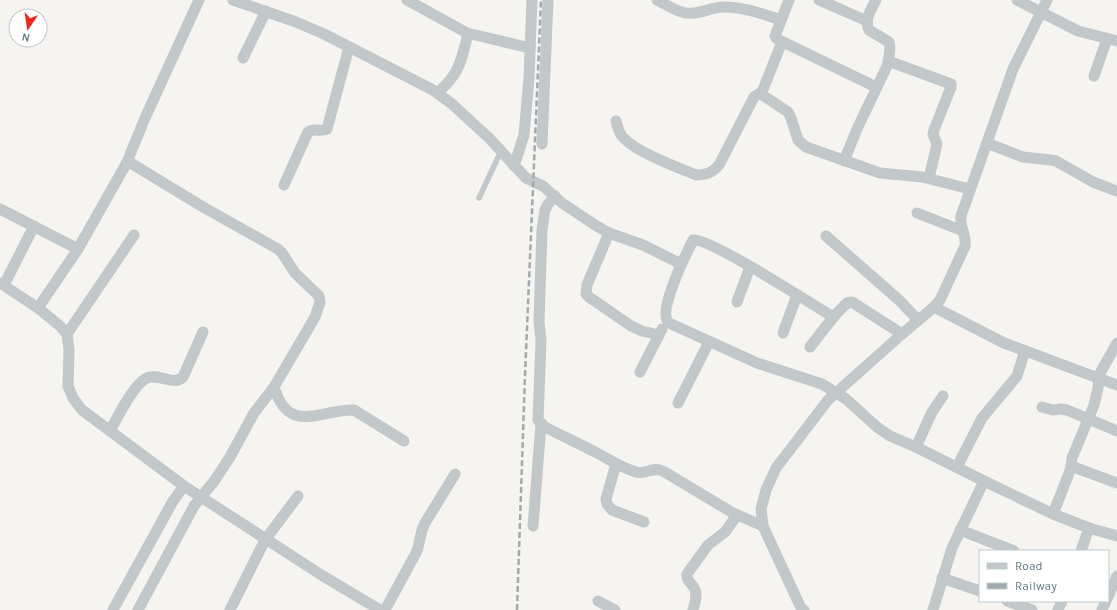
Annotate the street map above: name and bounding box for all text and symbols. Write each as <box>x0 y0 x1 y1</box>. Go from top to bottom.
north arrow <box>8 8 48 48</box>
text: N <box>21 30 31 44</box>
legend <box>979 550 1109 602</box>
text: Road <box>1015 559 1043 573</box>
text: Railway <box>1015 579 1057 593</box>

